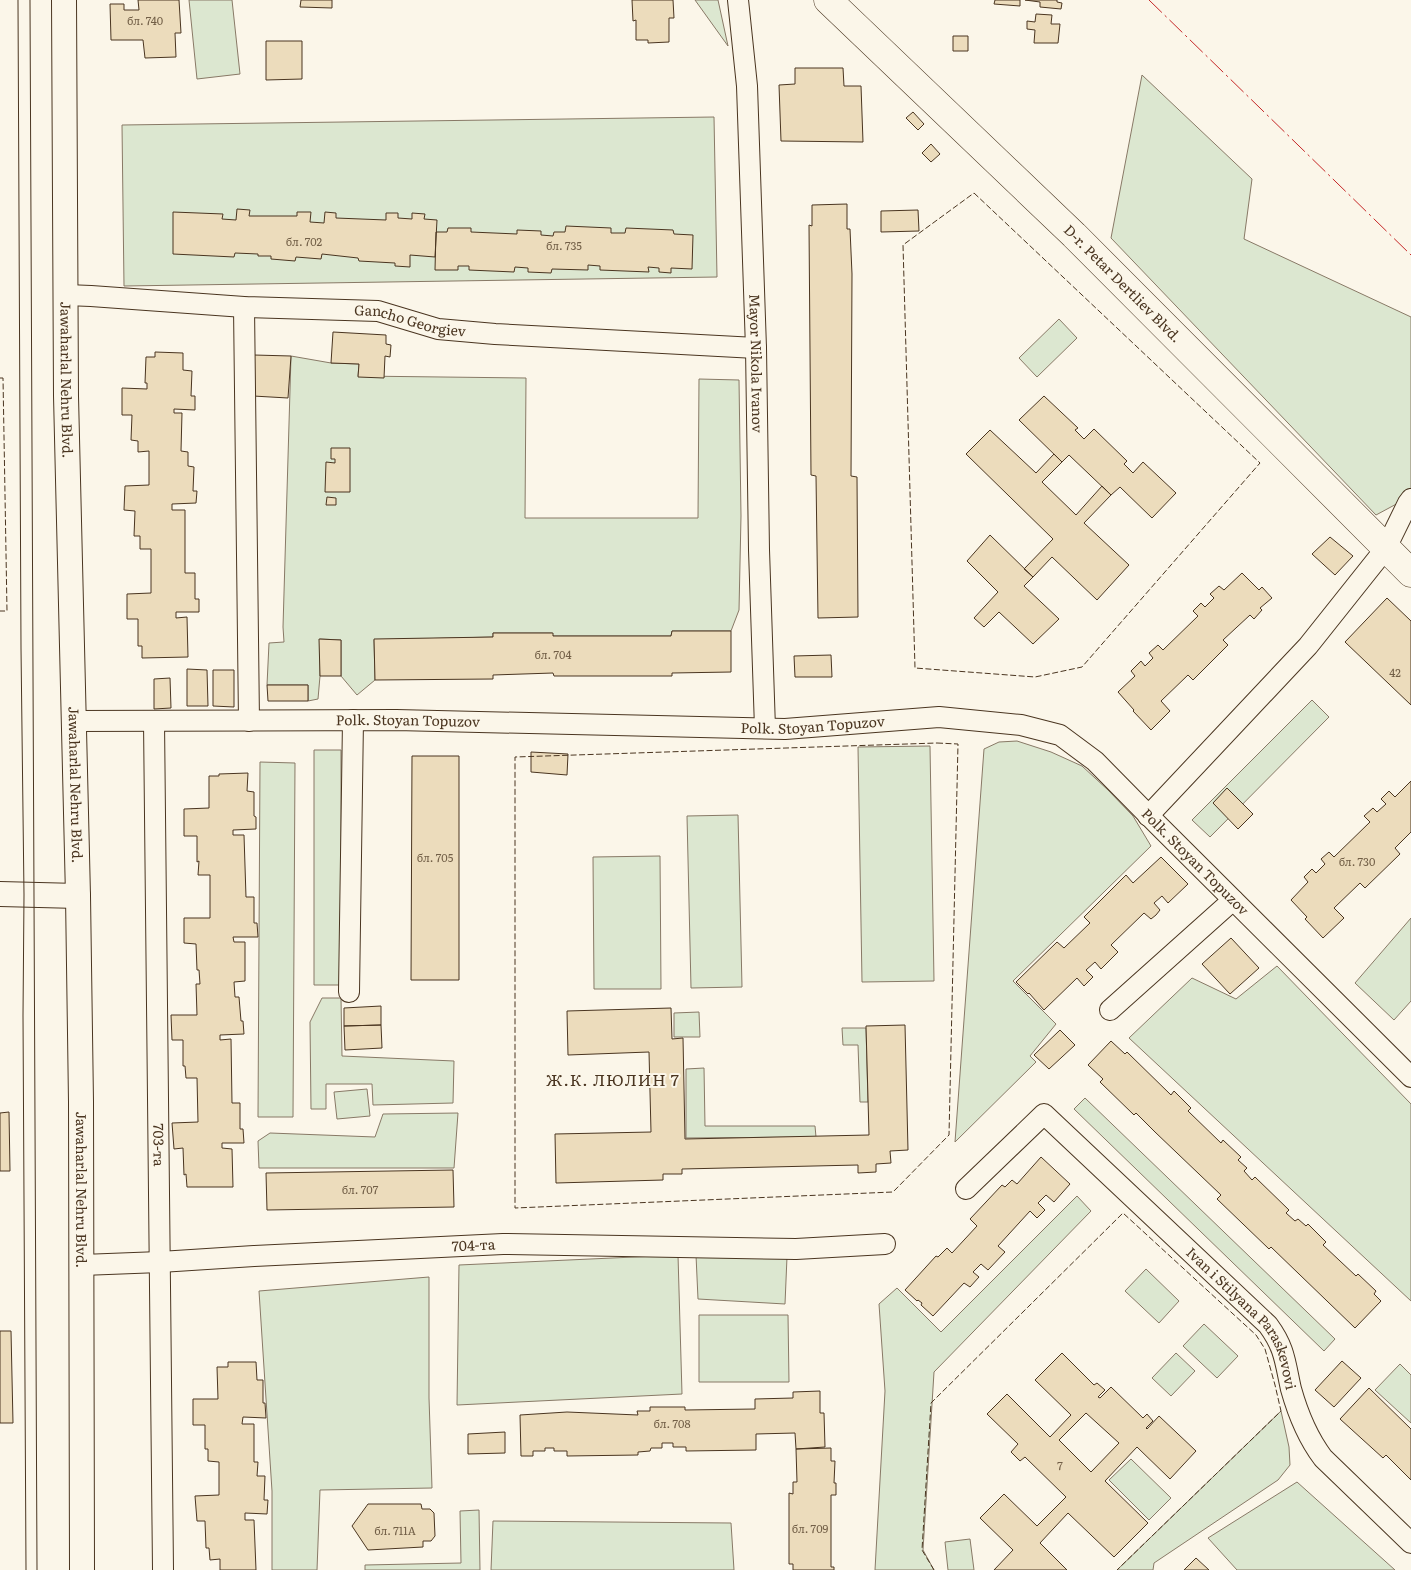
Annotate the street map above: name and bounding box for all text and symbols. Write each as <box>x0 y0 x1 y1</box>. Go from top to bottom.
house number: бл. 740 <box>127 12 163 28</box>
street label: D-r. Petar Dertliev Blvd. <box>1060 220 1187 347</box>
house number: бл. 702 <box>286 233 323 249</box>
house number: бл. 735 <box>546 237 582 253</box>
street label: Mayor Nikola Ivanov <box>745 293 768 434</box>
street label: Gancho Georgiev <box>354 299 468 340</box>
street label: Jawaharlal Nehru Blvd. <box>57 302 78 459</box>
house number: бл. 704 <box>535 646 571 662</box>
house number: 42 <box>1389 664 1401 680</box>
street label: Jawaharlal Nehru Blvd. <box>64 706 88 863</box>
street label: Polk. Stoyan Topuzov <box>336 709 481 731</box>
street label: Polk. Stoyan Topuzov <box>741 710 886 738</box>
street label: Polk. Stoyan Topuzov <box>1138 803 1255 920</box>
house number: бл. 705 <box>417 849 454 865</box>
house number: бл. 730 <box>1339 853 1375 869</box>
district label: Ж.К. ЛЮЛИН 7 <box>546 1067 680 1091</box>
street label: Jawaharlal Nehru Blvd. <box>72 1111 92 1268</box>
street label: 703-та <box>149 1123 170 1167</box>
house number: бл. 707 <box>342 1181 379 1197</box>
street label: 704-та <box>451 1233 496 1255</box>
street label: Ivan i Stilyana Paraskevovi <box>1182 1242 1302 1392</box>
house number: бл. 708 <box>654 1415 690 1431</box>
house number: 7 <box>1057 1457 1063 1473</box>
house number: бл. 709 <box>792 1520 829 1536</box>
house number: бл. 711A <box>374 1522 416 1538</box>

